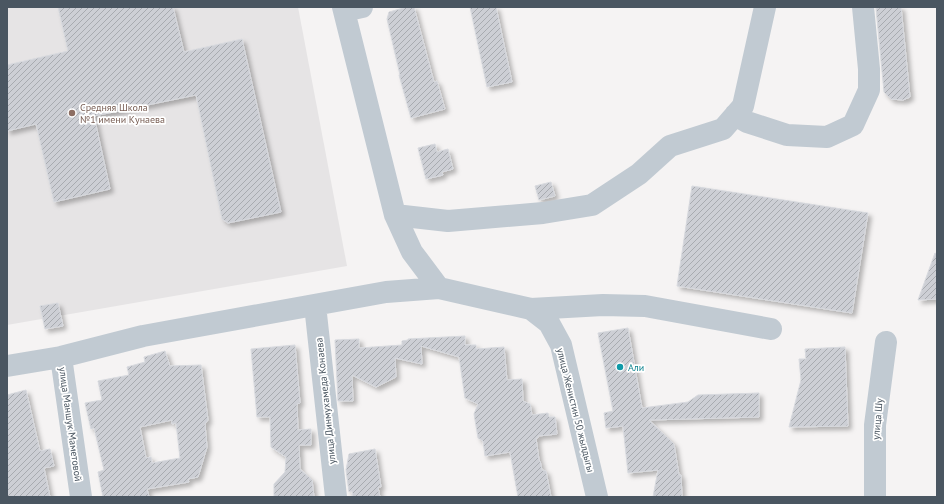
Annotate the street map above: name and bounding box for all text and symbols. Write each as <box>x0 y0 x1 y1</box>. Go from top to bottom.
place label: Средняя Школа №1 имени Кунаева <box>80 101 165 126</box>
marker: Средняя Школа №1 имени Кунаева <box>67 108 77 118</box>
street label: улица Динмухамеда Конаева <box>312 337 339 465</box>
street label: улица Женистин 50 жылдыгы <box>554 347 597 474</box>
place label: Али <box>628 361 644 374</box>
marker: Али <box>615 362 625 372</box>
street label: улица Маншук Маметовой <box>56 366 85 482</box>
street label: улица Шу <box>869 397 886 440</box>

